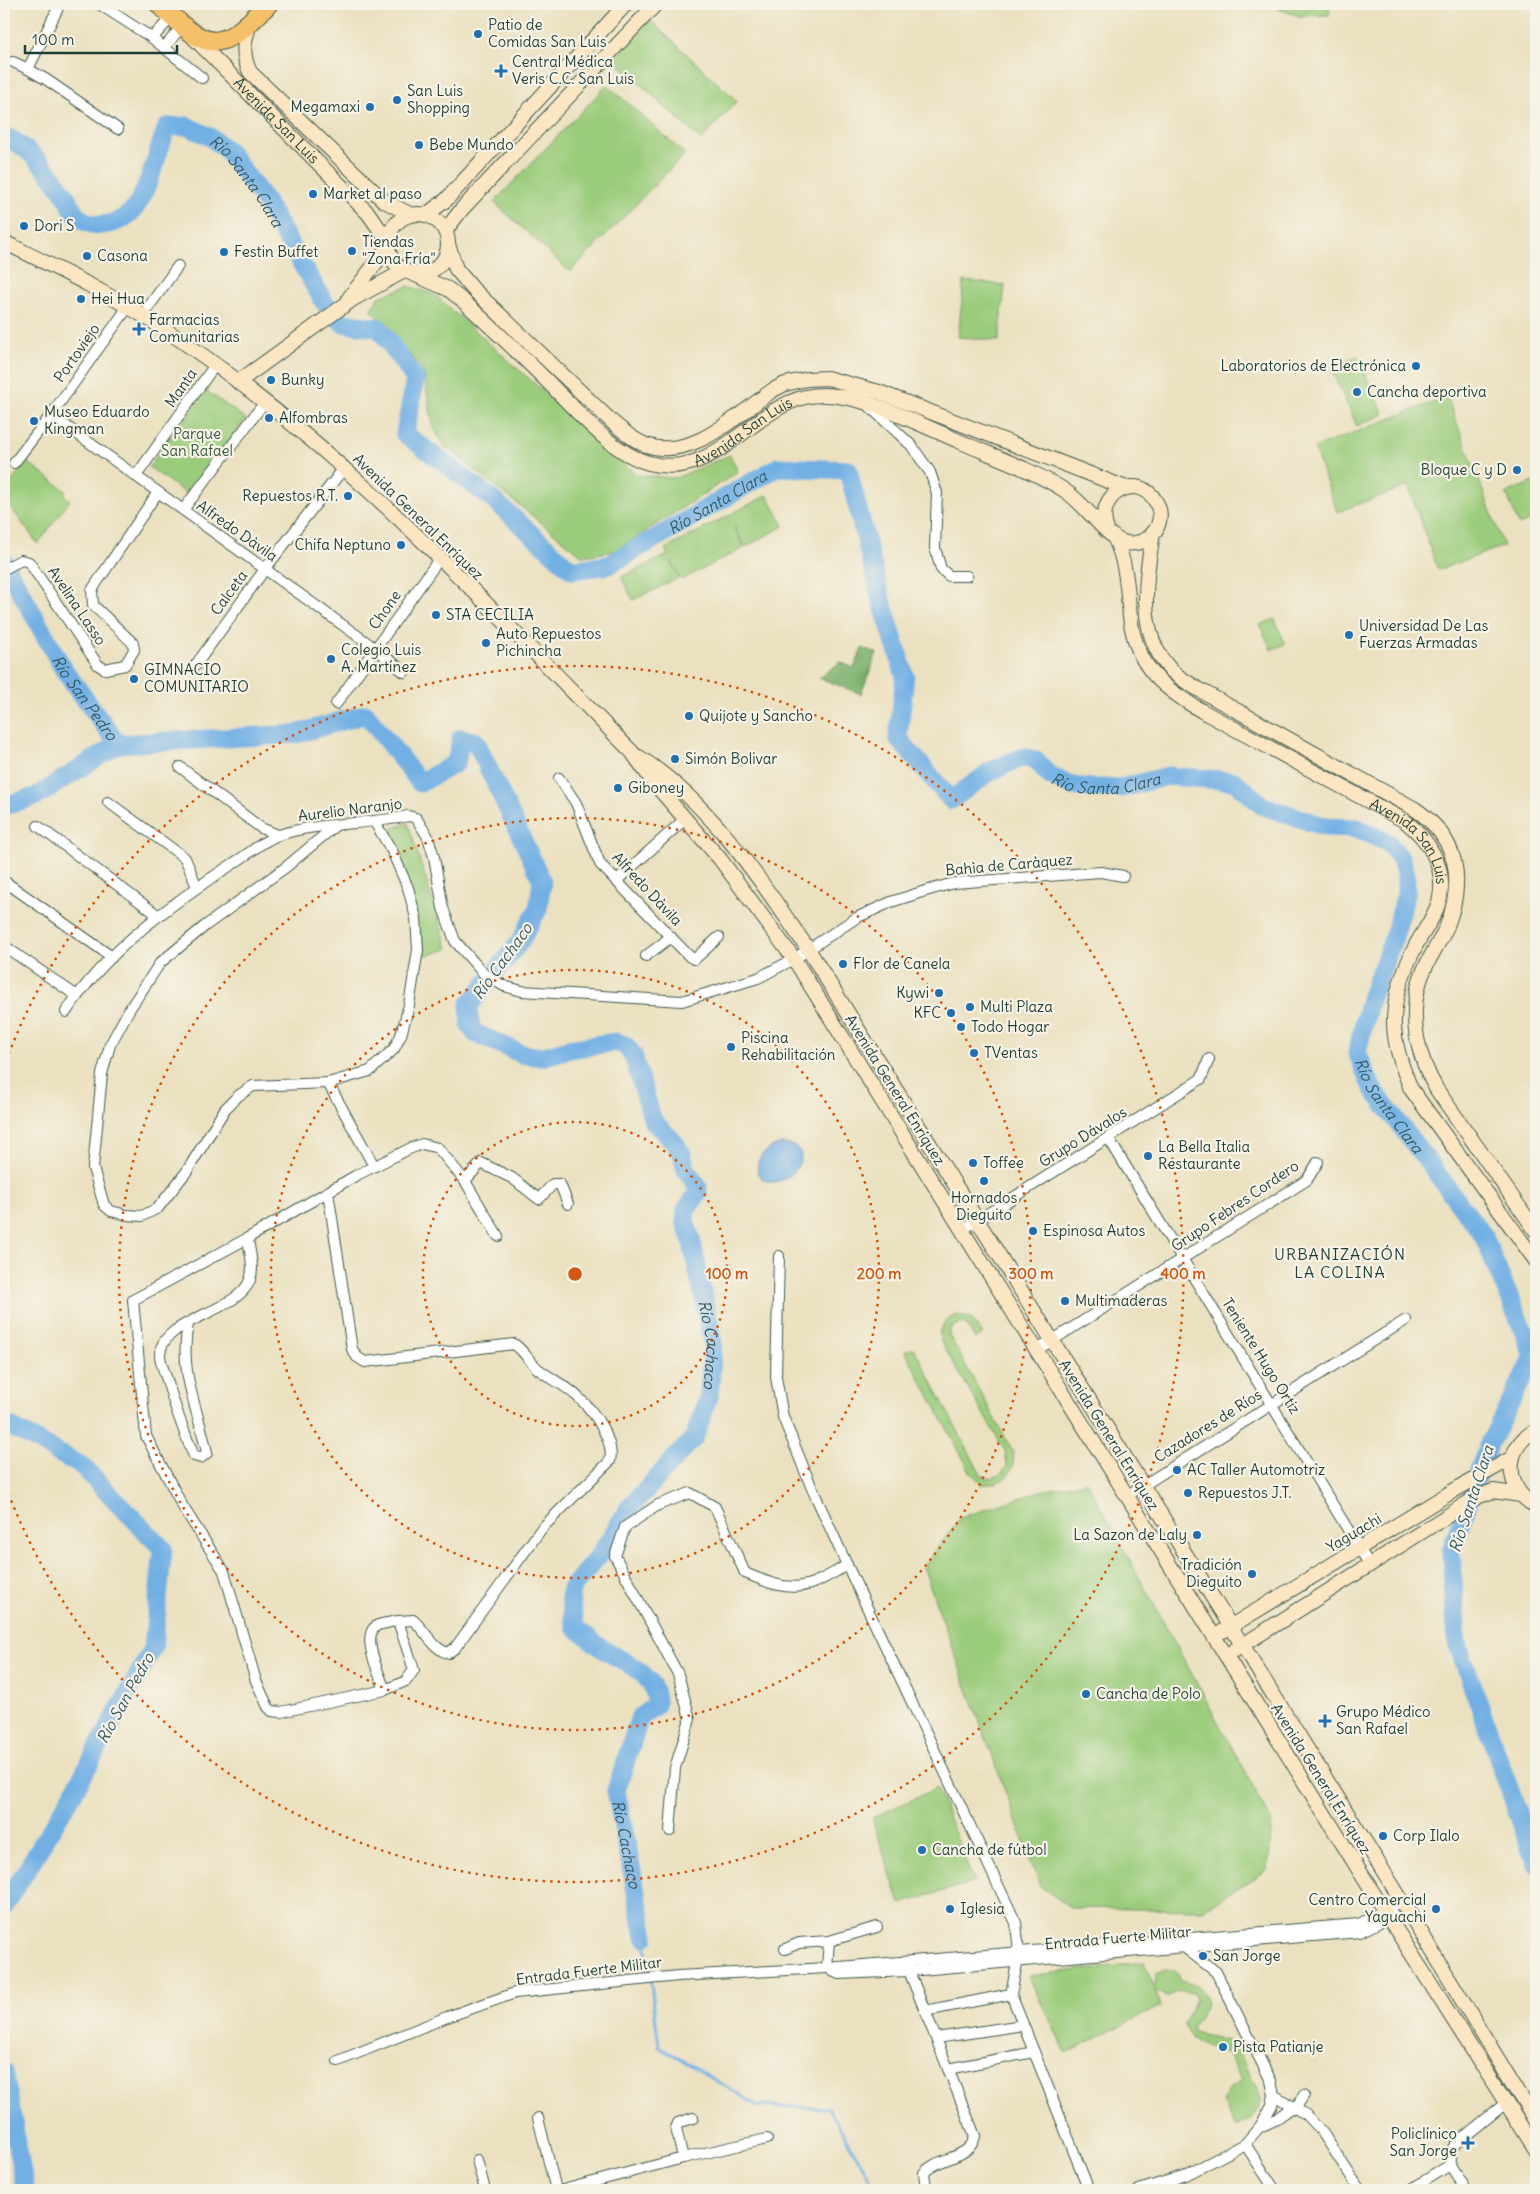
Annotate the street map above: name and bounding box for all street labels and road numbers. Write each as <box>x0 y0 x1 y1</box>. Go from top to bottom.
street label: Avenida San Luis <box>230 73 324 168</box>
street label: Portoviejo <box>50 320 104 386</box>
street label: Manta <box>161 364 201 411</box>
street label: Avenida San Luis <box>691 392 795 470</box>
street label: Avenida General Enríquez <box>349 449 488 584</box>
street label: Alfredo Dàvila <box>193 496 282 566</box>
street label: Avelina Lasso <box>44 563 111 649</box>
street label: Calceta <box>206 566 251 619</box>
street label: Chone <box>364 586 405 633</box>
street label: Aurelio Naranjo <box>297 794 403 825</box>
street label: Avenida San Luis <box>1367 794 1451 885</box>
street label: Alfredo Dàvila <box>608 848 687 930</box>
street label: Bahìa de Caràquez <box>944 849 1074 880</box>
street label: Avenida General Enríquez <box>841 1011 950 1169</box>
street label: Grupo Dávalos <box>1035 1102 1130 1171</box>
street label: Grupo Febres Cordero <box>1167 1156 1302 1255</box>
street label: Teniente Hugo Ortiz <box>1218 1294 1305 1417</box>
street label: Avenida General Enríquez <box>1055 1356 1164 1514</box>
street label: Cazadores de Ríos <box>1150 1385 1265 1466</box>
street label: Yaguachi <box>1323 1509 1385 1556</box>
street label: Avenida General Enríquez <box>1267 1700 1376 1858</box>
street label: Entrada Fuerte Militar <box>1044 1922 1192 1953</box>
street label: Entrada Fuerte Militar <box>515 1952 663 1989</box>

